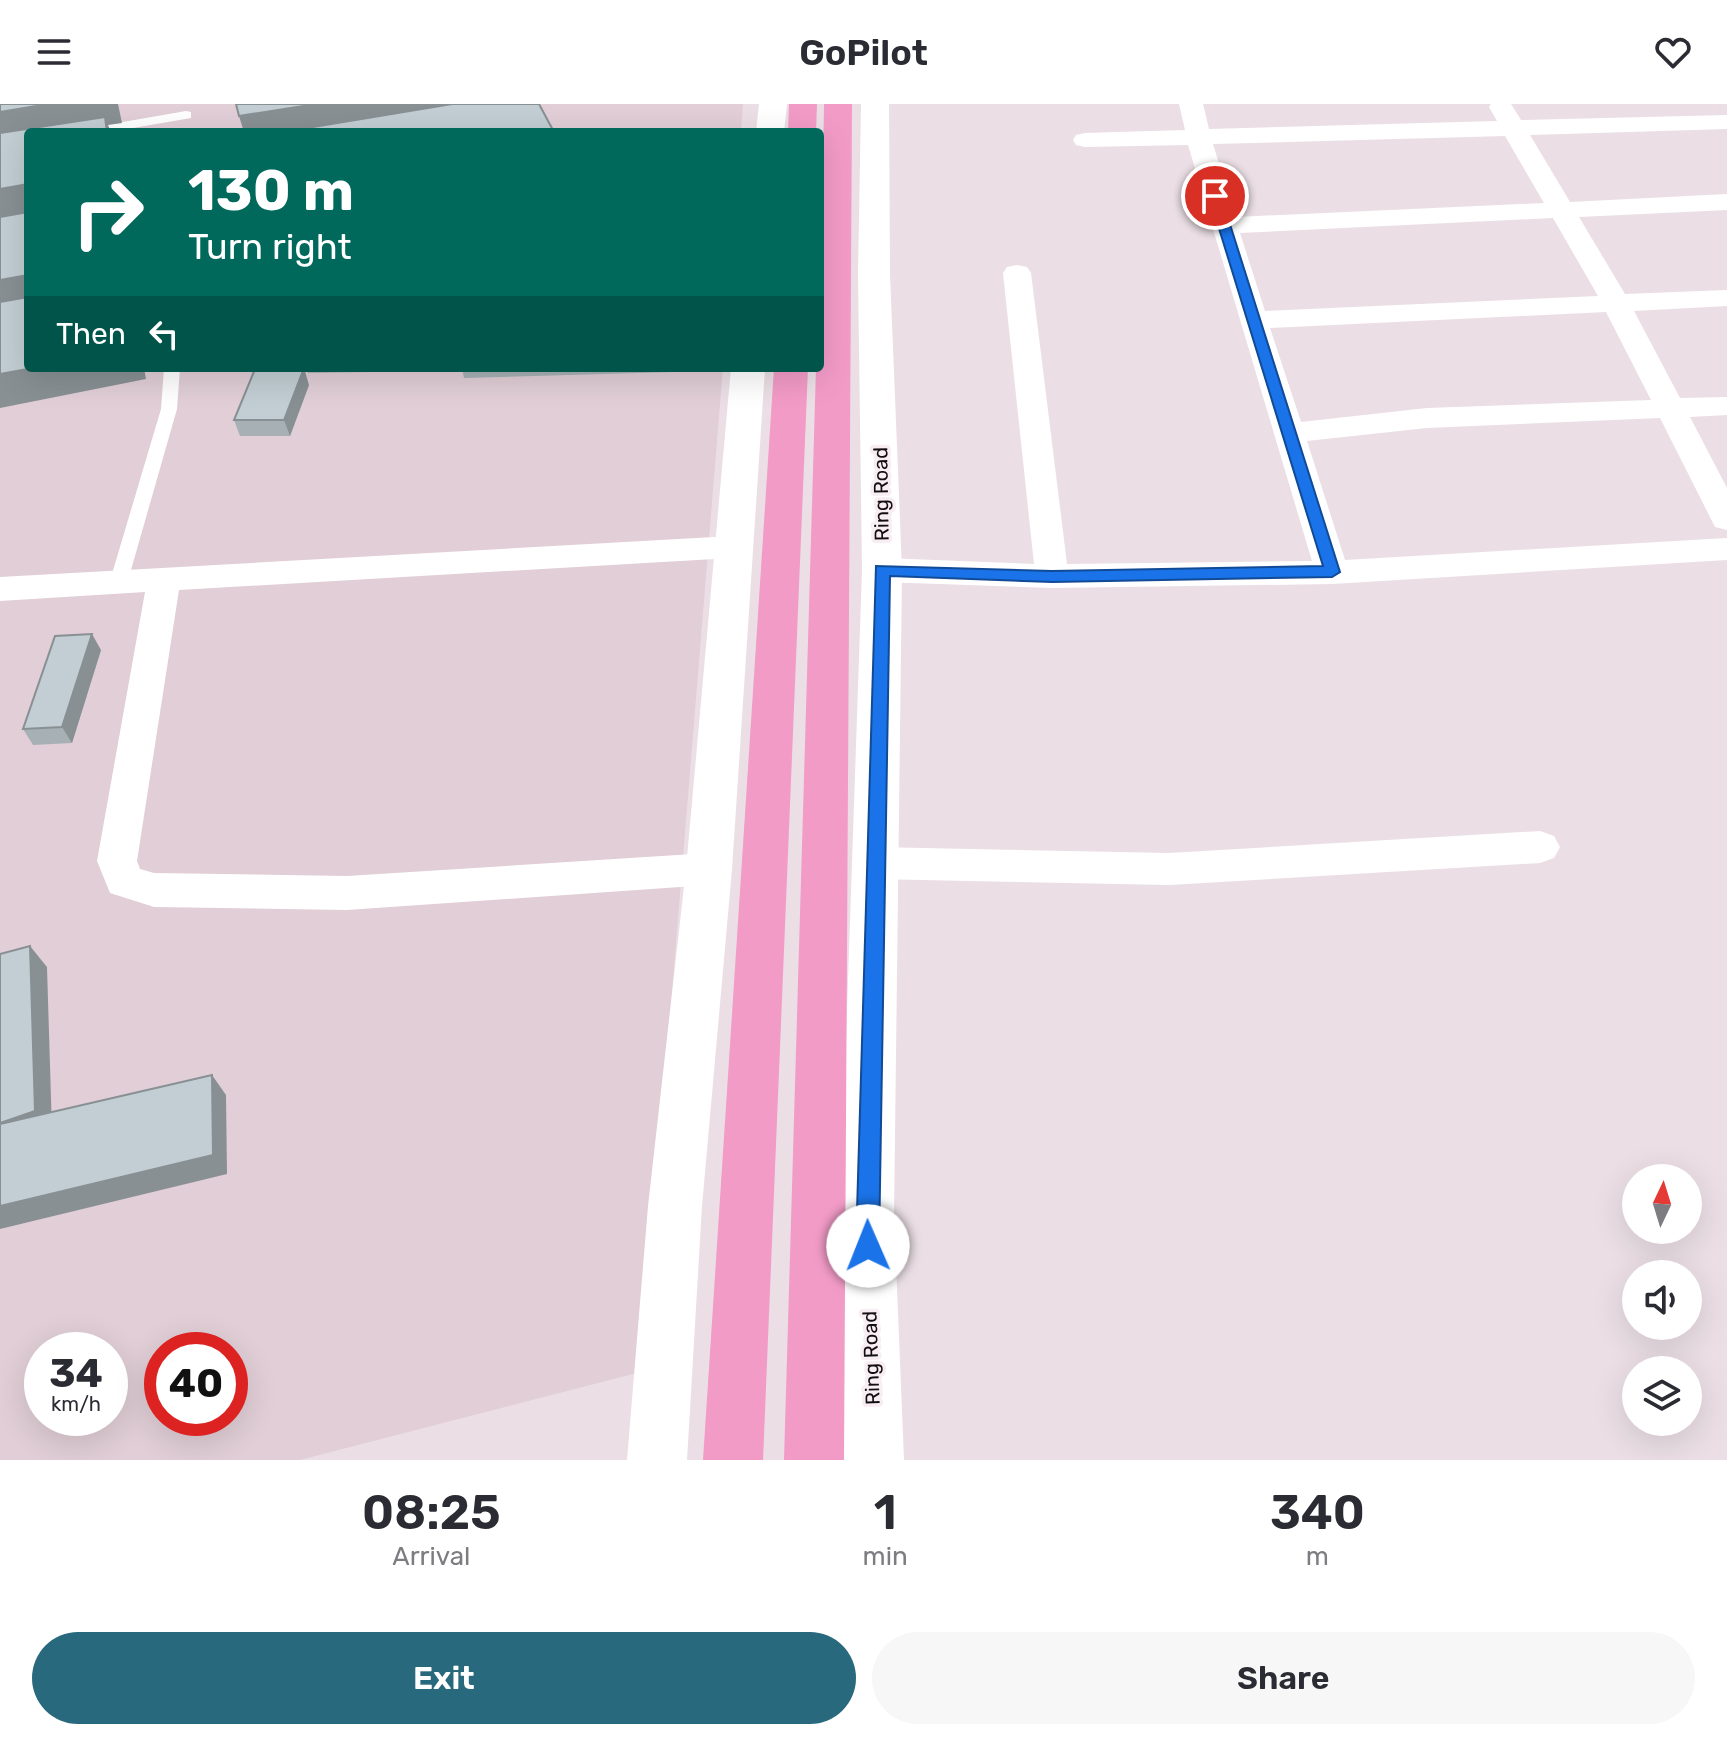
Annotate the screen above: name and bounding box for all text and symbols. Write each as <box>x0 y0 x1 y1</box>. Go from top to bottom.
icon: menu <box>32 30 76 74</box>
icon: heart <box>1651 30 1695 74</box>
text: GoPilot <box>799 31 928 74</box>
text: 130 m <box>188 158 354 224</box>
icon: right <box>56 160 160 264</box>
pin <box>1181 162 1249 230</box>
icon: arrive <box>1193 174 1237 218</box>
text: Turn right <box>188 225 352 268</box>
icon: left <box>142 312 186 356</box>
text: Then <box>56 316 126 352</box>
street label: Ring Road <box>868 447 894 541</box>
north arrow <box>1622 1164 1702 1244</box>
map controls <box>1622 1164 1702 1436</box>
position arrow <box>826 1204 910 1288</box>
button: sound <box>1622 1260 1702 1340</box>
street label: Ring Road <box>857 1310 885 1406</box>
speed limit sign: 40 <box>144 1332 248 1436</box>
text: 34 <box>49 1350 103 1397</box>
button: layers <box>1622 1356 1702 1436</box>
text: km/h <box>51 1392 101 1416</box>
text: 08:25 <box>362 1484 501 1541</box>
text: 1 <box>874 1484 897 1541</box>
text: 340 <box>1270 1484 1365 1541</box>
text: Arrival <box>392 1541 470 1572</box>
text: min <box>863 1541 908 1572</box>
text: m <box>1306 1541 1329 1572</box>
button: Exit <box>32 1632 856 1724</box>
button: Share <box>872 1632 1695 1724</box>

